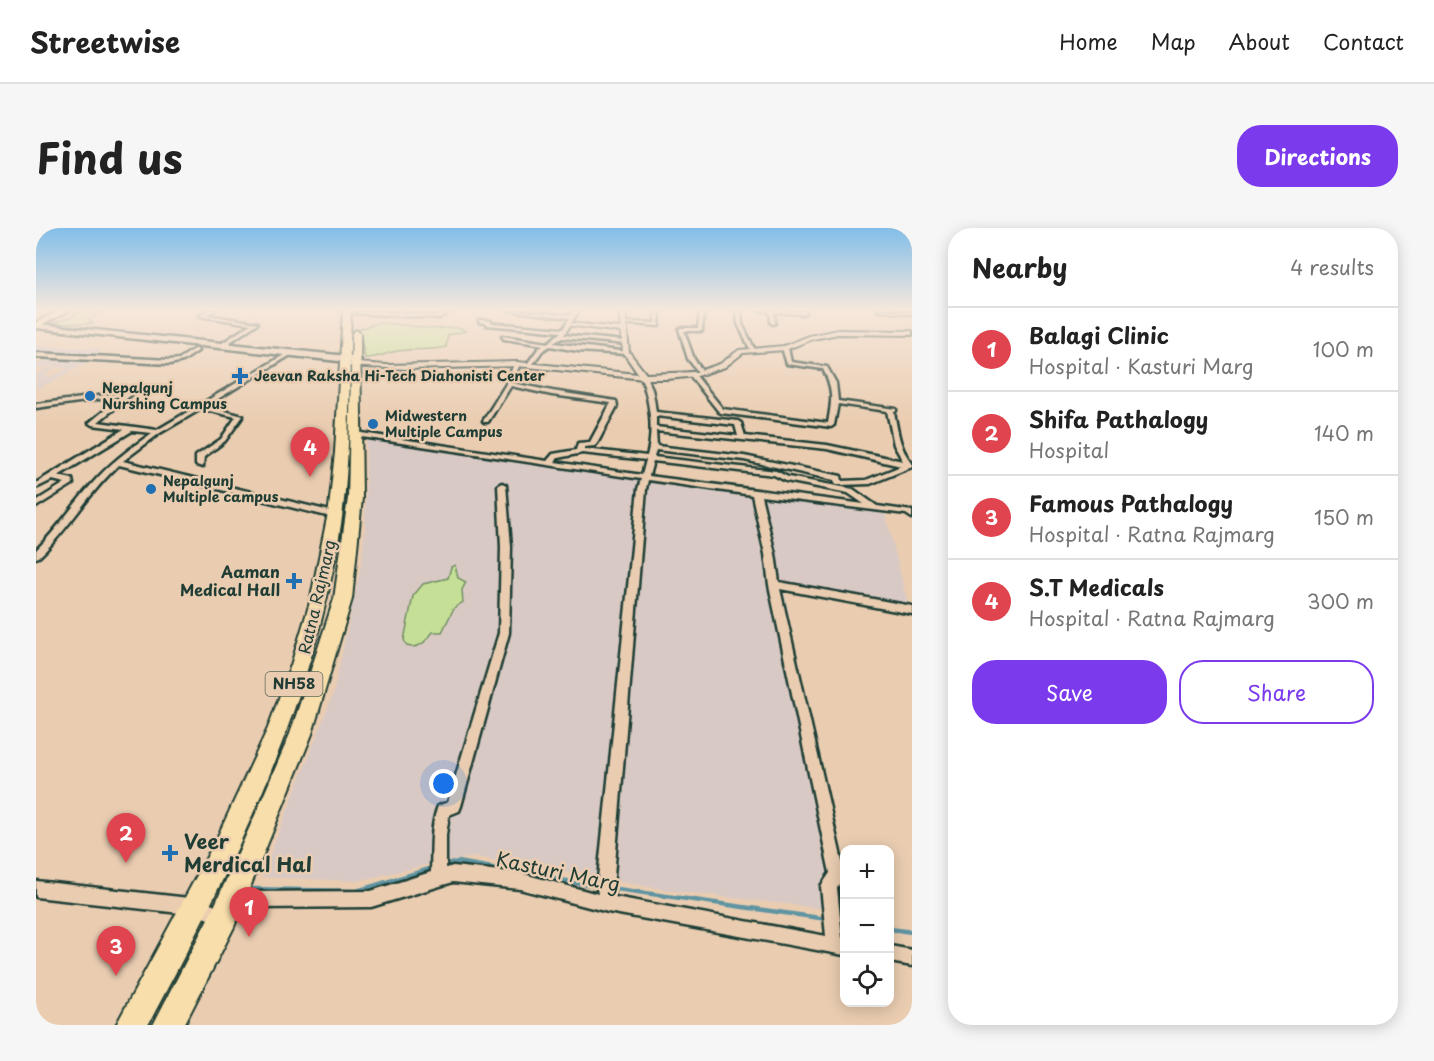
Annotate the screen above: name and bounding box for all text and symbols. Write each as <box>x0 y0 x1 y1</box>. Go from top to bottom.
text: Streetwise <box>30 20 180 63</box>
text: Home <box>1059 25 1118 57</box>
text: Map <box>1151 25 1196 57</box>
text: About <box>1229 25 1290 57</box>
text: Contact <box>1323 25 1404 57</box>
text: Find us <box>36 125 183 188</box>
button: Directions <box>1237 125 1398 187</box>
text: Nearby <box>972 248 1067 287</box>
text: 4 results <box>1290 252 1374 282</box>
text: Balagi Clinic <box>1029 318 1169 351</box>
text: 1 <box>987 334 996 364</box>
text: 100 m <box>1313 334 1374 364</box>
text: Hospital · Kasturi Marg <box>1029 351 1254 381</box>
place label: Jeevan Raksha Hi-Tech Diahonisti Center <box>254 365 545 386</box>
marker: Jeevan Raksha Hi-Tech Diahonisti Center <box>231 367 249 385</box>
place label: Nepalgunj Nurshing Campus <box>102 377 227 414</box>
marker: Nepalgunj Nurshing Campus <box>83 389 97 403</box>
text: Shifa Pathalogy <box>1029 402 1208 435</box>
place label: Midwestern Multiple Campus <box>385 405 503 442</box>
marker: Midwestern Multiple Campus <box>366 417 380 431</box>
text: 2 <box>984 418 999 448</box>
text: 140 m <box>1314 418 1374 448</box>
pin: 4 <box>290 428 330 477</box>
text: Hospital <box>1029 435 1109 465</box>
place label: Nepalgunj Multiple campus <box>163 470 279 507</box>
marker: Nepalgunj Multiple campus <box>144 482 158 496</box>
text: Famous Pathalogy <box>1029 486 1233 519</box>
text: 3 <box>985 502 998 532</box>
text: 150 m <box>1314 502 1374 532</box>
text: Hospital · Ratna Rajmarg <box>1029 519 1275 549</box>
street label: Ratna Rajmarg <box>291 537 341 656</box>
place label: Aaman Medical Hall <box>180 559 280 601</box>
text: S.T Medicals <box>1029 570 1164 603</box>
marker: Aaman Medical Hall <box>285 572 303 590</box>
text: 4 <box>985 586 998 616</box>
text: 300 m <box>1307 586 1374 616</box>
text: Hospital · Ratna Rajmarg <box>1029 603 1275 633</box>
button: Save <box>972 660 1167 724</box>
button: Share <box>1179 660 1374 724</box>
road number: NH58 <box>266 672 322 696</box>
your location <box>429 769 458 798</box>
pin: 2 <box>106 814 146 863</box>
place label: Veer Merdical Hal <box>184 826 312 879</box>
street label: Kasturi Marg <box>493 843 623 899</box>
marker: Veer Merdical Hal <box>161 844 179 862</box>
map controls <box>840 845 894 1007</box>
button: + <box>840 845 894 899</box>
pin: 1 <box>230 888 268 937</box>
button: − <box>840 899 894 953</box>
pin: 3 <box>96 926 136 976</box>
button: locate <box>840 953 894 1007</box>

